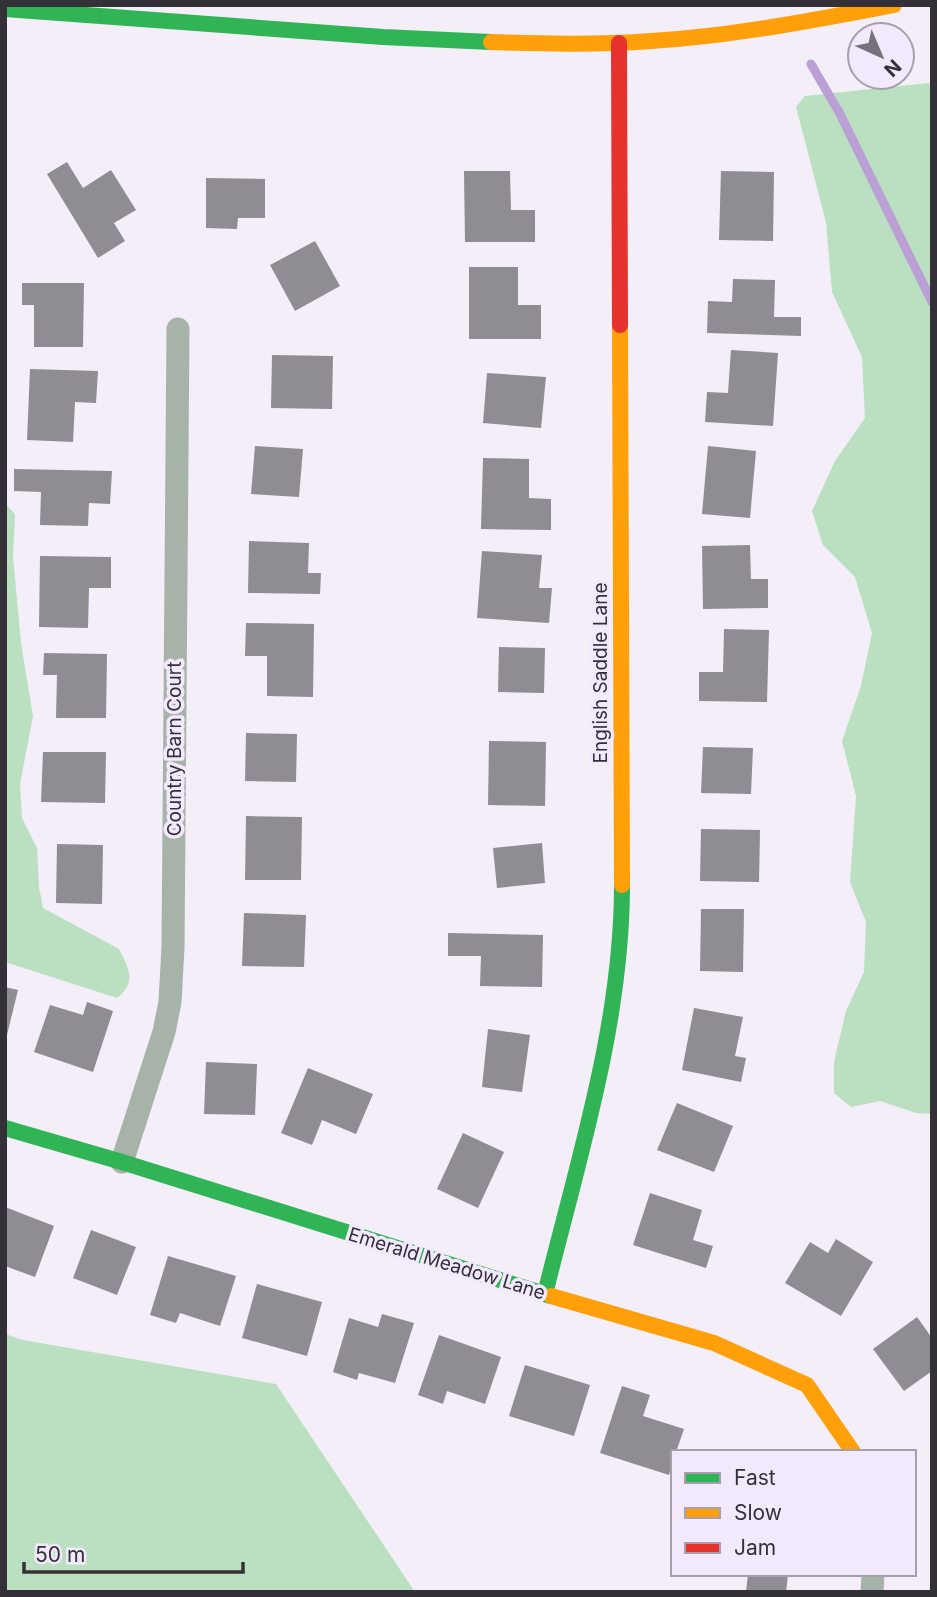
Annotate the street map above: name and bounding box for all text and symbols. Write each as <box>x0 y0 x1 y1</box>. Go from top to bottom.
north arrow <box>846 21 916 91</box>
text: N <box>879 55 906 81</box>
street label: English Saddle Lane <box>589 583 612 763</box>
street label: Country Barn Court <box>163 662 186 836</box>
street label: Emerald Meadow Lane <box>346 1223 548 1304</box>
legend <box>671 1450 916 1576</box>
text: Fast <box>734 1465 776 1490</box>
text: Slow <box>734 1500 782 1525</box>
scale bar <box>24 1530 243 1574</box>
text: Jam <box>734 1535 776 1560</box>
text: 50 m <box>35 1542 85 1567</box>

